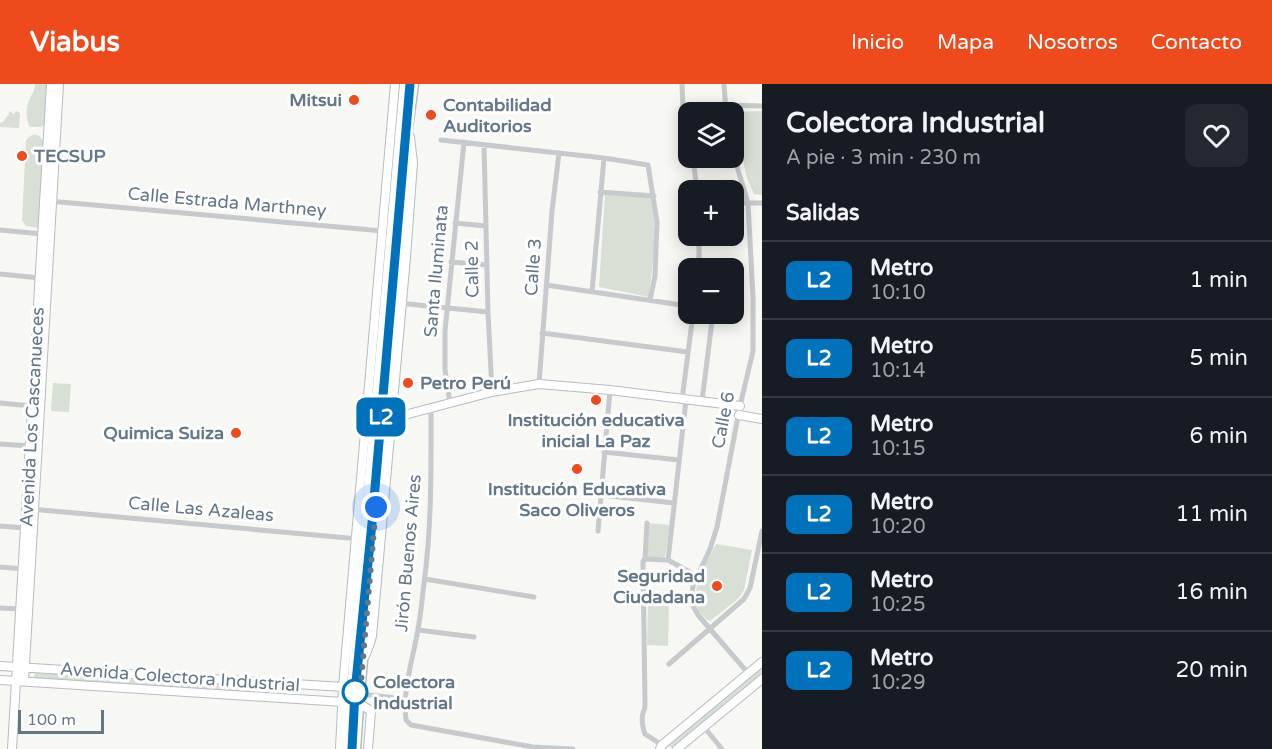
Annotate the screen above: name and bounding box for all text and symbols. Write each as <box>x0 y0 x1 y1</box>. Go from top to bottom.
text: Viabus <box>30 25 120 59</box>
text: Inicio <box>851 30 904 55</box>
text: Mapa <box>937 30 994 55</box>
text: Nosotros <box>1027 30 1118 55</box>
text: Contacto <box>1151 30 1242 55</box>
place label: Mitsui <box>289 89 342 111</box>
marker: Mitsui <box>347 93 361 107</box>
place label: Contabilidad Auditorios <box>443 94 552 137</box>
map controls <box>678 102 744 324</box>
button: layers <box>678 102 744 168</box>
button: heart <box>1185 104 1248 167</box>
text: Colectora Industrial <box>786 106 1045 140</box>
marker: Contabilidad Auditorios <box>424 108 438 122</box>
place label: TECSUP <box>33 145 106 167</box>
text: A pie · 3 min · 230 m <box>786 146 981 170</box>
marker: TECSUP <box>15 149 29 163</box>
button: + <box>678 180 744 246</box>
street label: Calle Estrada Marthney <box>127 182 328 222</box>
text: Salidas <box>786 200 860 226</box>
street label: Santa Iluminata <box>419 204 453 338</box>
street label: Calle 3 <box>520 237 546 297</box>
street label: Calle 2 <box>460 240 484 298</box>
text: Metro <box>870 255 933 281</box>
button: − <box>678 258 744 324</box>
text: 1 min <box>1189 267 1248 293</box>
text: L2 <box>806 268 832 293</box>
text: 10:10 <box>870 281 925 305</box>
street label: Avenida Los Cascanueces <box>15 307 49 527</box>
text: Metro <box>870 333 933 359</box>
text: 5 min <box>1189 345 1248 371</box>
text: L2 <box>806 346 832 371</box>
text: 10:14 <box>870 359 925 383</box>
place label: Petro Perú <box>420 372 511 394</box>
marker: Petro Perú <box>401 376 415 390</box>
street label: Calle 6 <box>707 390 739 450</box>
marker: Institución educativa inicial La Paz <box>589 393 603 407</box>
line badge: L2 <box>354 398 408 436</box>
text: L2 <box>368 405 394 430</box>
place label: Institución educativa inicial La Paz <box>507 409 685 452</box>
text: Metro <box>870 411 933 437</box>
place label: Quimica Suiza <box>103 422 224 444</box>
text: 6 min <box>1189 423 1248 449</box>
text: L2 <box>806 424 832 449</box>
marker: Quimica Suiza <box>229 426 243 440</box>
text: 10:15 <box>870 437 925 461</box>
marker: Institución Educativa Saco Oliveros <box>570 462 584 476</box>
street label: Jirón Buenos Aires <box>390 473 426 633</box>
place label: Institución Educativa Saco Oliveros <box>488 478 666 521</box>
text: Metro <box>870 489 933 515</box>
street label: Calle Las Azaleas <box>127 492 275 526</box>
your location <box>361 492 391 522</box>
text: 11 min <box>1176 501 1248 527</box>
text: L2 <box>806 502 832 527</box>
text: 10:20 <box>870 515 925 539</box>
place label: Seguridad Ciudadana <box>613 565 705 608</box>
text: Metro <box>870 567 933 593</box>
marker: Seguridad Ciudadana <box>710 579 724 593</box>
text: 16 min <box>1176 579 1248 605</box>
text: L2 <box>806 580 832 605</box>
text: 10:25 <box>870 593 925 617</box>
text: Metro <box>870 645 933 671</box>
text: 20 min <box>1176 657 1248 683</box>
street label: Avenida Colectora Industrial <box>59 658 301 696</box>
text: L2 <box>806 658 832 683</box>
place label: Colectora Industrial <box>373 671 455 714</box>
text: 10:29 <box>870 671 925 695</box>
marker: Colectora Industrial <box>342 679 368 705</box>
scale bar <box>18 707 104 734</box>
text: 100 m <box>27 710 76 730</box>

